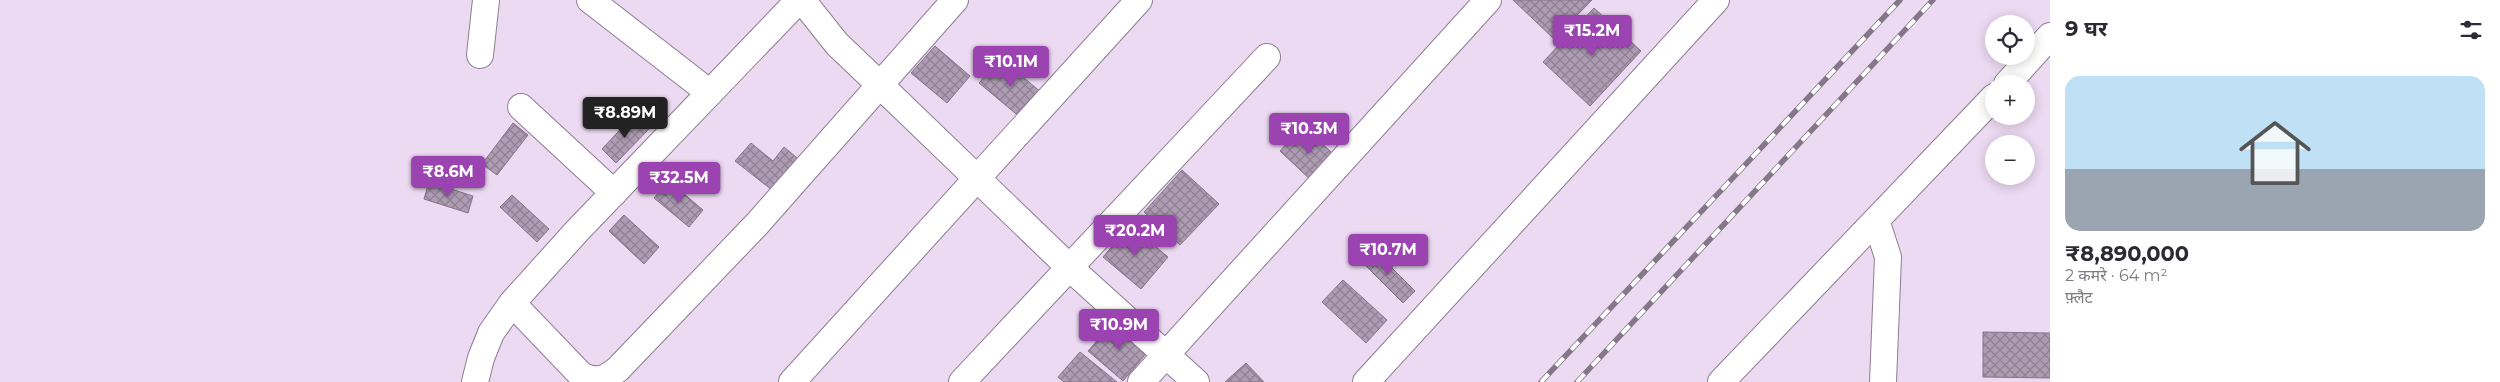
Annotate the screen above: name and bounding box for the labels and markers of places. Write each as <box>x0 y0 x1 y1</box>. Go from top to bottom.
pin: ₹15.2M <box>1551 15 1633 57</box>
pin: ₹10.1M <box>970 46 1052 88</box>
pin: ₹8.89M <box>584 96 666 139</box>
pin: ₹10.3M <box>1268 112 1350 155</box>
pin: ₹8.6M <box>413 156 483 198</box>
pin: ₹32.5M <box>638 162 720 204</box>
pin: ₹20.2M <box>1094 214 1176 257</box>
pin: ₹10.7M <box>1347 234 1429 276</box>
pin: ₹10.9M <box>1078 308 1160 351</box>

